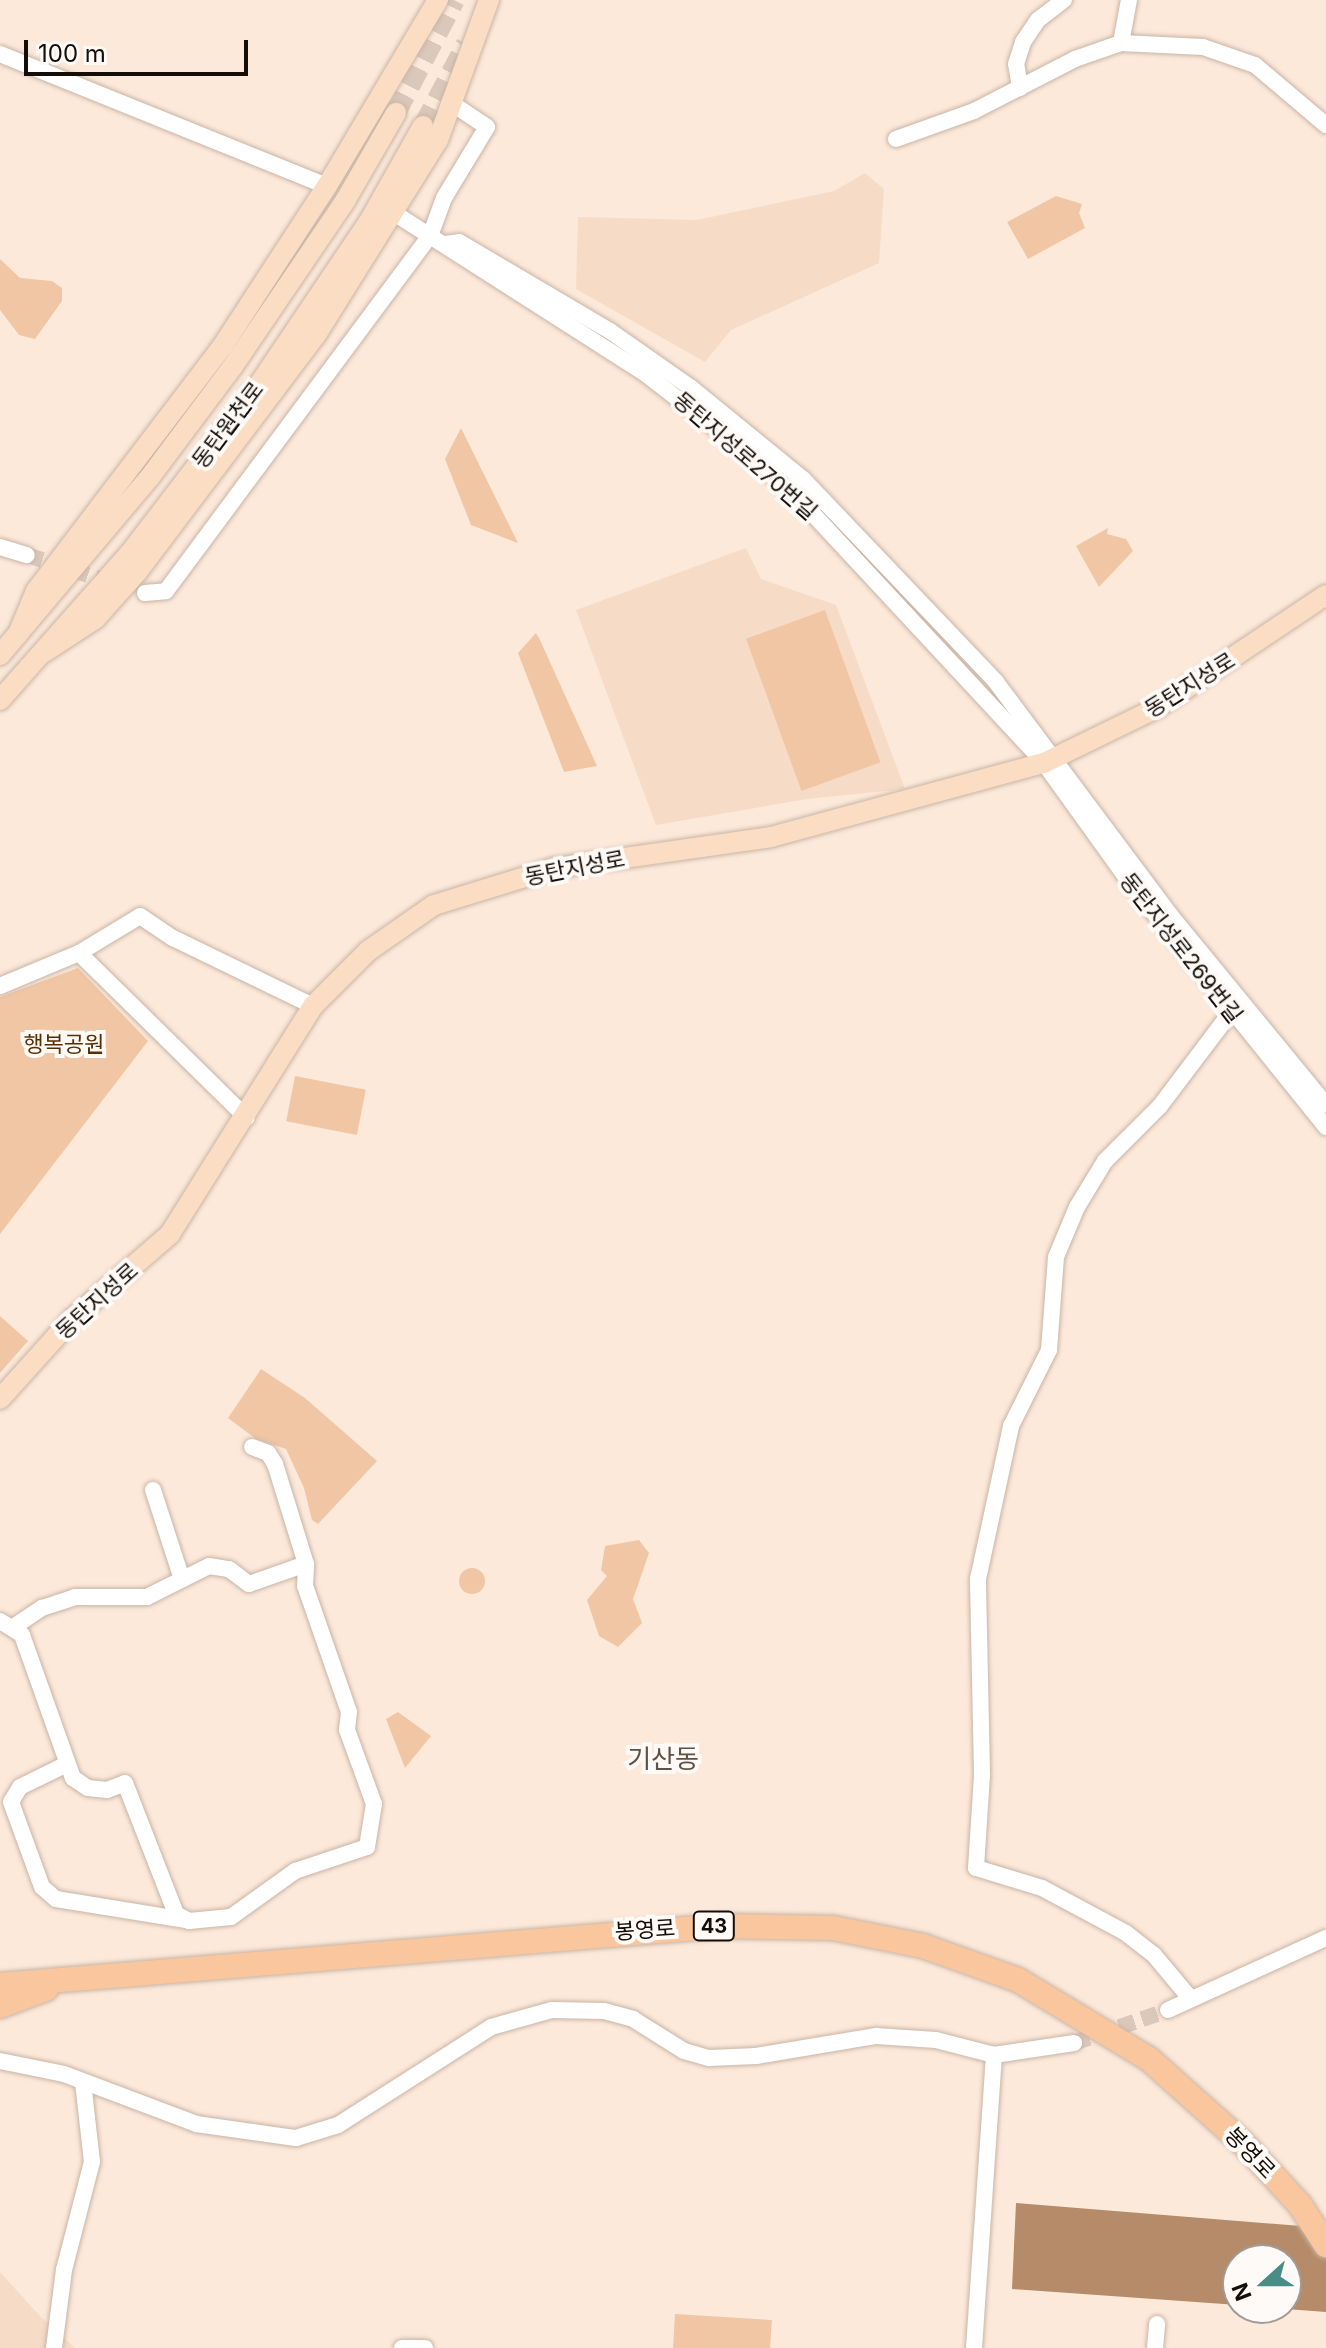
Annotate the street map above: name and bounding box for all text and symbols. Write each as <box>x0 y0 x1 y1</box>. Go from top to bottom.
scale bar <box>28 24 252 74</box>
text: 100 m <box>38 39 106 68</box>
street label: 동탄원천로 <box>187 377 269 473</box>
street label: 동탄지성로270번길 <box>668 387 822 525</box>
street label: 동탄지성로 <box>1140 647 1240 723</box>
street label: 동탄지성로 <box>523 845 627 891</box>
street label: 동탄지성로269번길 <box>1114 868 1248 1028</box>
park label: 행복공원 <box>24 1032 104 1058</box>
street label: 동탄지성로 <box>51 1257 143 1345</box>
district label: 기산동 <box>627 1743 699 1775</box>
road number: 43 <box>692 1910 736 1942</box>
street label: 봉영로 <box>614 1915 676 1945</box>
street label: 봉영로 <box>1219 2122 1281 2184</box>
north arrow <box>1222 2244 1302 2324</box>
text: N <box>1226 2279 1257 2304</box>

